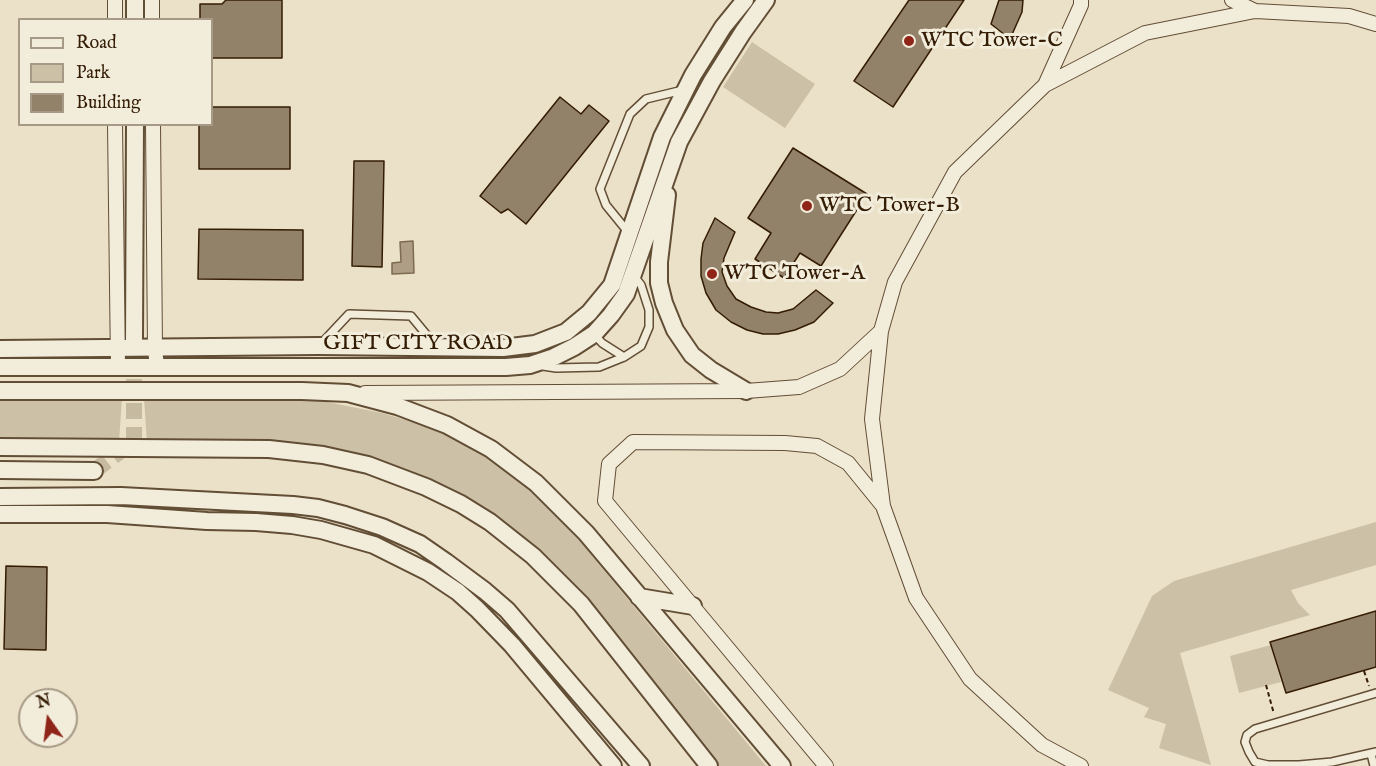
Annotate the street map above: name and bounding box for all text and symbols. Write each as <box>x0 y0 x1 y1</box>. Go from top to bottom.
legend <box>18 18 213 126</box>
place label: WTC Tower-C <box>921 28 1063 54</box>
text: Road <box>76 32 117 55</box>
marker: WTC Tower-C <box>902 34 916 48</box>
text: Park <box>76 62 110 85</box>
text: Building <box>76 92 141 115</box>
place label: WTC Tower-B <box>819 193 960 219</box>
marker: WTC Tower-B <box>800 199 814 213</box>
place label: WTC Tower-A <box>724 261 865 287</box>
marker: WTC Tower-A <box>705 267 719 281</box>
street label: GIFT CITY ROAD <box>323 331 513 357</box>
north arrow <box>18 688 78 748</box>
text: N <box>35 691 53 714</box>

